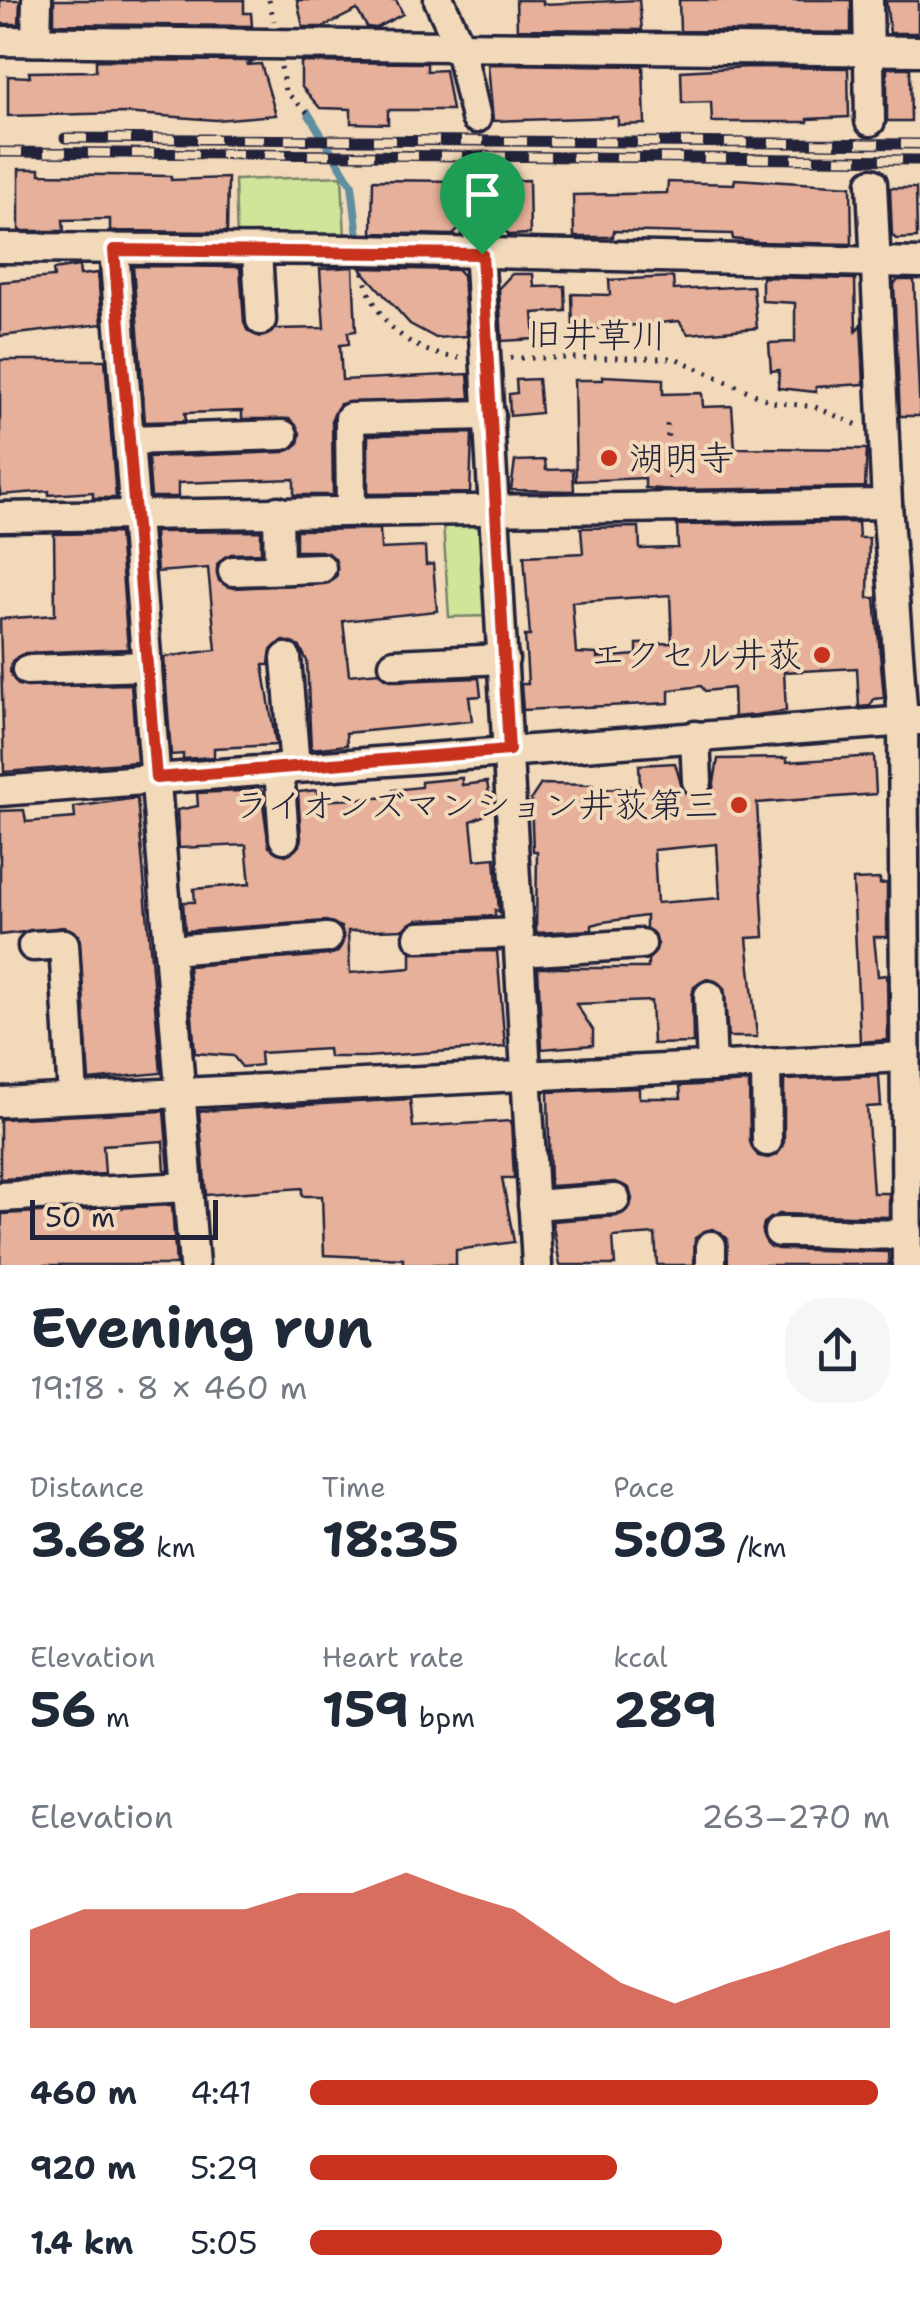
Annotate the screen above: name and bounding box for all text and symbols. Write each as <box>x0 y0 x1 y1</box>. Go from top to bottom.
pin <box>440 152 525 255</box>
icon: arrive <box>455 167 510 222</box>
street label: 旧井草川 <box>527 310 667 359</box>
place label: 湖明寺 <box>629 434 734 481</box>
marker: 湖明寺 <box>598 447 620 469</box>
place label: エクセル井荻 <box>591 631 802 678</box>
marker: エクセル井荻 <box>811 644 833 666</box>
place label: ライオンズマンション井荻第三 <box>233 781 719 828</box>
marker: ライオンズマンション井荻第三 <box>728 794 750 816</box>
scale bar <box>30 1195 218 1240</box>
text: 50 m <box>45 1198 115 1236</box>
text: Evening run <box>30 1291 373 1365</box>
button: share <box>785 1298 890 1403</box>
text: 19:18 · 8 × 460 m <box>30 1366 307 1409</box>
text: Distance <box>30 1468 145 1506</box>
text: Time <box>322 1468 386 1506</box>
text: Pace <box>613 1468 675 1506</box>
text: 3.68 <box>30 1506 147 1573</box>
text: 18:35 <box>322 1506 459 1573</box>
text: 5:03 <box>613 1506 727 1573</box>
text: km <box>147 1528 196 1566</box>
text: /km <box>727 1528 787 1566</box>
text: Elevation <box>30 1638 155 1676</box>
text: Heart rate <box>322 1638 464 1676</box>
text: kcal <box>613 1638 668 1676</box>
text: 56 <box>30 1676 96 1743</box>
text: 159 <box>322 1676 409 1743</box>
text: 289 <box>613 1676 717 1743</box>
text: m <box>96 1698 130 1736</box>
text: bpm <box>409 1698 475 1736</box>
text: Elevation <box>30 1795 173 1838</box>
text: 263–270 m <box>701 1795 890 1838</box>
text: 460 m <box>30 2071 137 2114</box>
text: 4:41 <box>190 2071 252 2114</box>
text: 920 m <box>30 2146 136 2189</box>
text: 5:29 <box>190 2146 259 2189</box>
text: 1.4 km <box>30 2221 133 2264</box>
text: 5:05 <box>190 2221 258 2264</box>

